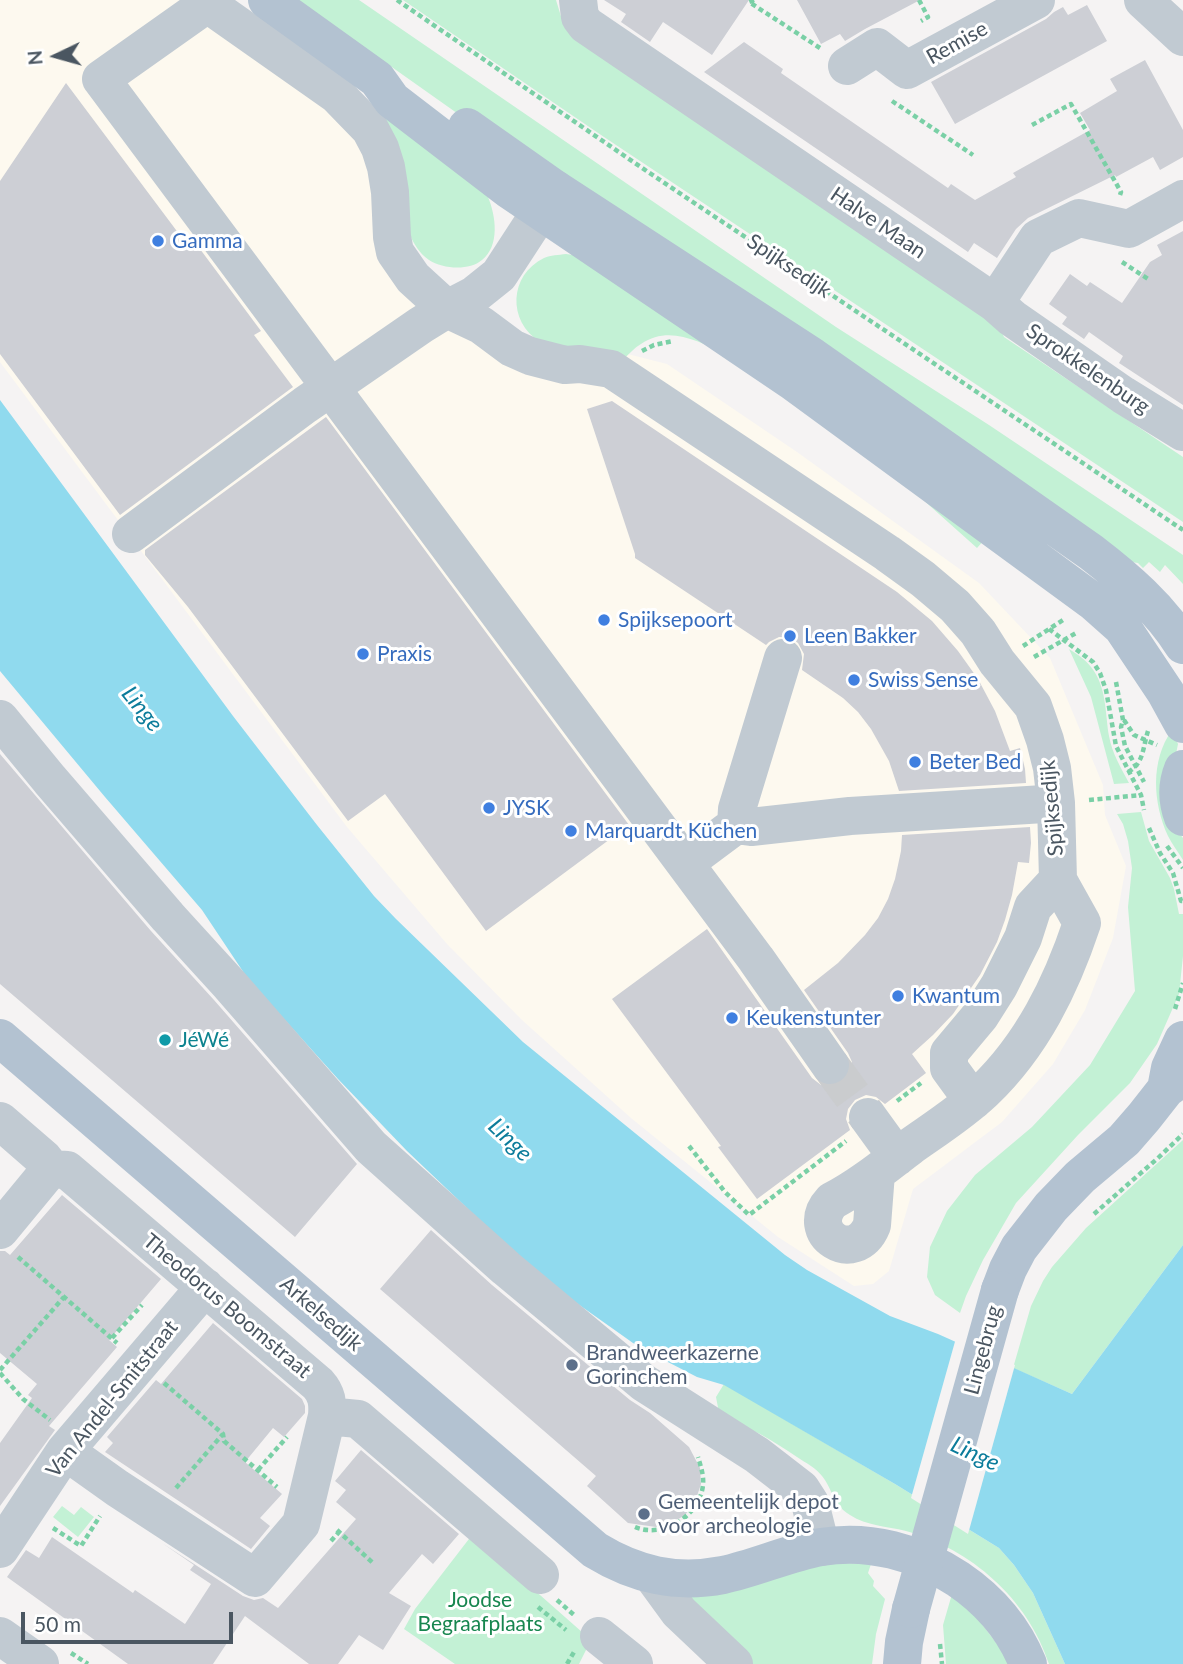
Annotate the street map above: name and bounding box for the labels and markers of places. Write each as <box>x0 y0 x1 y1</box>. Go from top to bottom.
place label: Gamma <box>172 228 243 254</box>
marker: Gamma <box>150 233 166 249</box>
place label: Spijksepoort <box>618 607 733 633</box>
marker: Spijksepoort <box>596 612 612 628</box>
place label: Leen Bakker <box>804 623 917 649</box>
marker: Leen Bakker <box>782 628 798 644</box>
place label: Praxis <box>377 641 432 667</box>
marker: Praxis <box>355 646 371 662</box>
place label: Swiss Sense <box>868 667 978 693</box>
marker: Swiss Sense <box>846 672 862 688</box>
place label: Beter Bed <box>929 749 1021 775</box>
marker: Beter Bed <box>907 754 923 770</box>
place label: JYSK <box>503 795 550 821</box>
marker: JYSK <box>481 800 497 816</box>
place label: Marquardt Küchen <box>585 818 757 844</box>
marker: Marquardt Küchen <box>563 823 579 839</box>
place label: Kwantum <box>912 983 1000 1009</box>
marker: Kwantum <box>890 988 906 1004</box>
place label: Keukenstunter <box>746 1005 881 1031</box>
marker: Keukenstunter <box>724 1010 740 1026</box>
place label: JéWé <box>179 1027 229 1053</box>
marker: JéWé <box>157 1032 173 1048</box>
place label: Brandweerkazerne Gorinchem <box>586 1340 759 1390</box>
marker: Brandweerkazerne Gorinchem <box>564 1357 580 1373</box>
place label: Gemeentelijk depot voor archeologie <box>658 1489 839 1539</box>
marker: Gemeentelijk depot voor archeologie <box>636 1506 652 1522</box>

